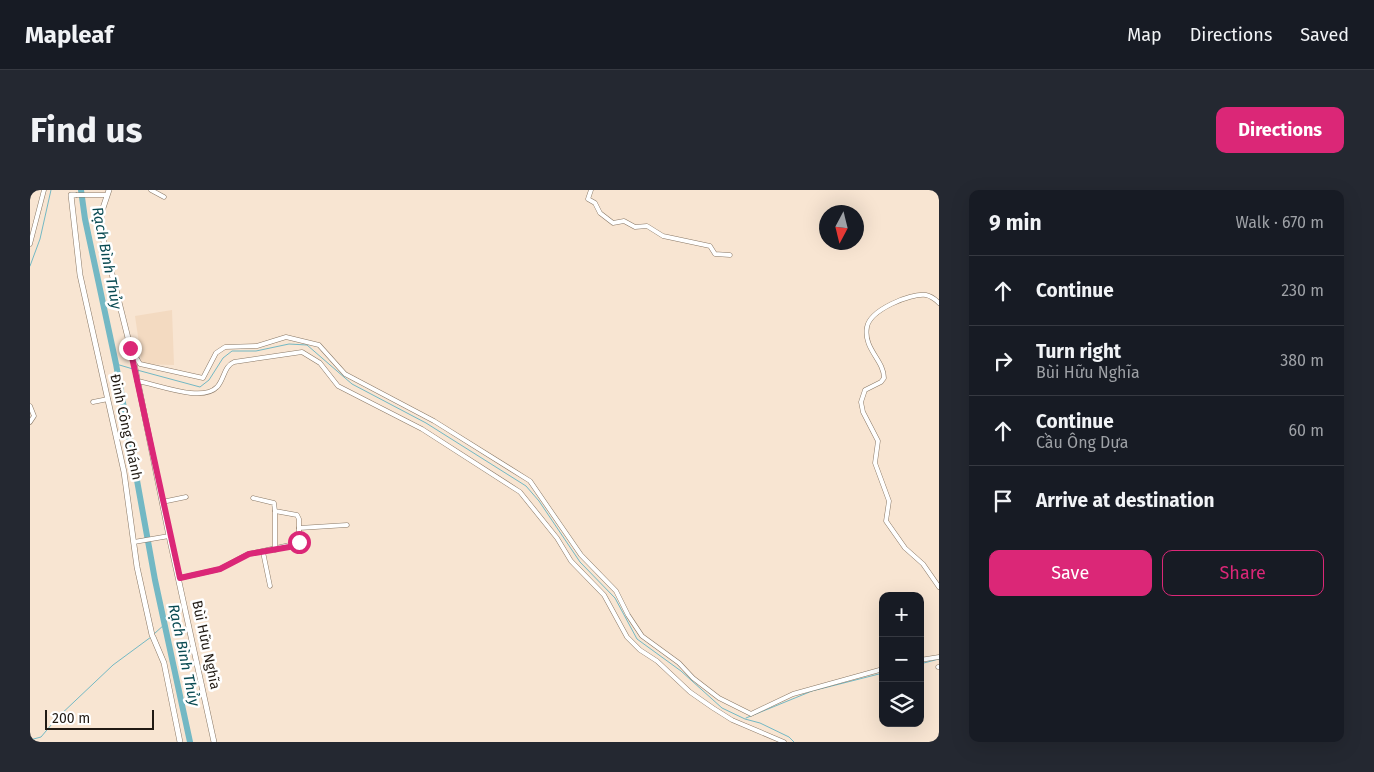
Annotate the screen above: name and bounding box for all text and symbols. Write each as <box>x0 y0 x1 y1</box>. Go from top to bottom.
text: Mapleaf <box>25 21 113 49</box>
text: Map <box>1127 24 1162 46</box>
text: Directions <box>1190 24 1272 46</box>
text: Saved <box>1300 24 1349 46</box>
button: Directions <box>1216 107 1344 153</box>
text: Find us <box>30 109 142 151</box>
water label: Rạch Bình Thủy <box>88 205 126 311</box>
north arrow <box>819 205 864 250</box>
text: 9 min <box>989 210 1042 236</box>
text: Walk · 670 m <box>1236 213 1324 232</box>
icon: ahead <box>989 277 1017 305</box>
text: Continue <box>1036 279 1114 302</box>
text: 230 m <box>1281 281 1324 300</box>
route end <box>119 337 142 360</box>
text: Turn right <box>1036 340 1121 363</box>
icon: right <box>989 347 1017 375</box>
text: 380 m <box>1280 351 1324 370</box>
text: Bùi Hữu Nghĩa <box>1036 363 1140 382</box>
street label: Đinh Công Chánh <box>106 372 146 482</box>
text: Continue <box>1036 410 1114 433</box>
icon: ahead <box>989 417 1017 445</box>
text: 60 m <box>1289 421 1324 440</box>
text: Cầu Ông Dựa <box>1036 433 1128 452</box>
icon: arrive <box>989 487 1017 515</box>
text: Arrive at destination <box>1036 489 1215 512</box>
route start <box>288 531 311 554</box>
button: Save <box>989 550 1152 596</box>
button: Share <box>1162 550 1324 596</box>
map controls <box>879 592 924 727</box>
button: + <box>879 592 924 637</box>
street label: Bùi Hữu Nghĩa <box>188 599 224 691</box>
water label: Rạch Bình Thủy <box>164 602 204 708</box>
button: − <box>879 637 924 682</box>
button: layers <box>879 682 924 727</box>
scale bar <box>45 707 154 730</box>
text: 200 m <box>52 710 90 727</box>

